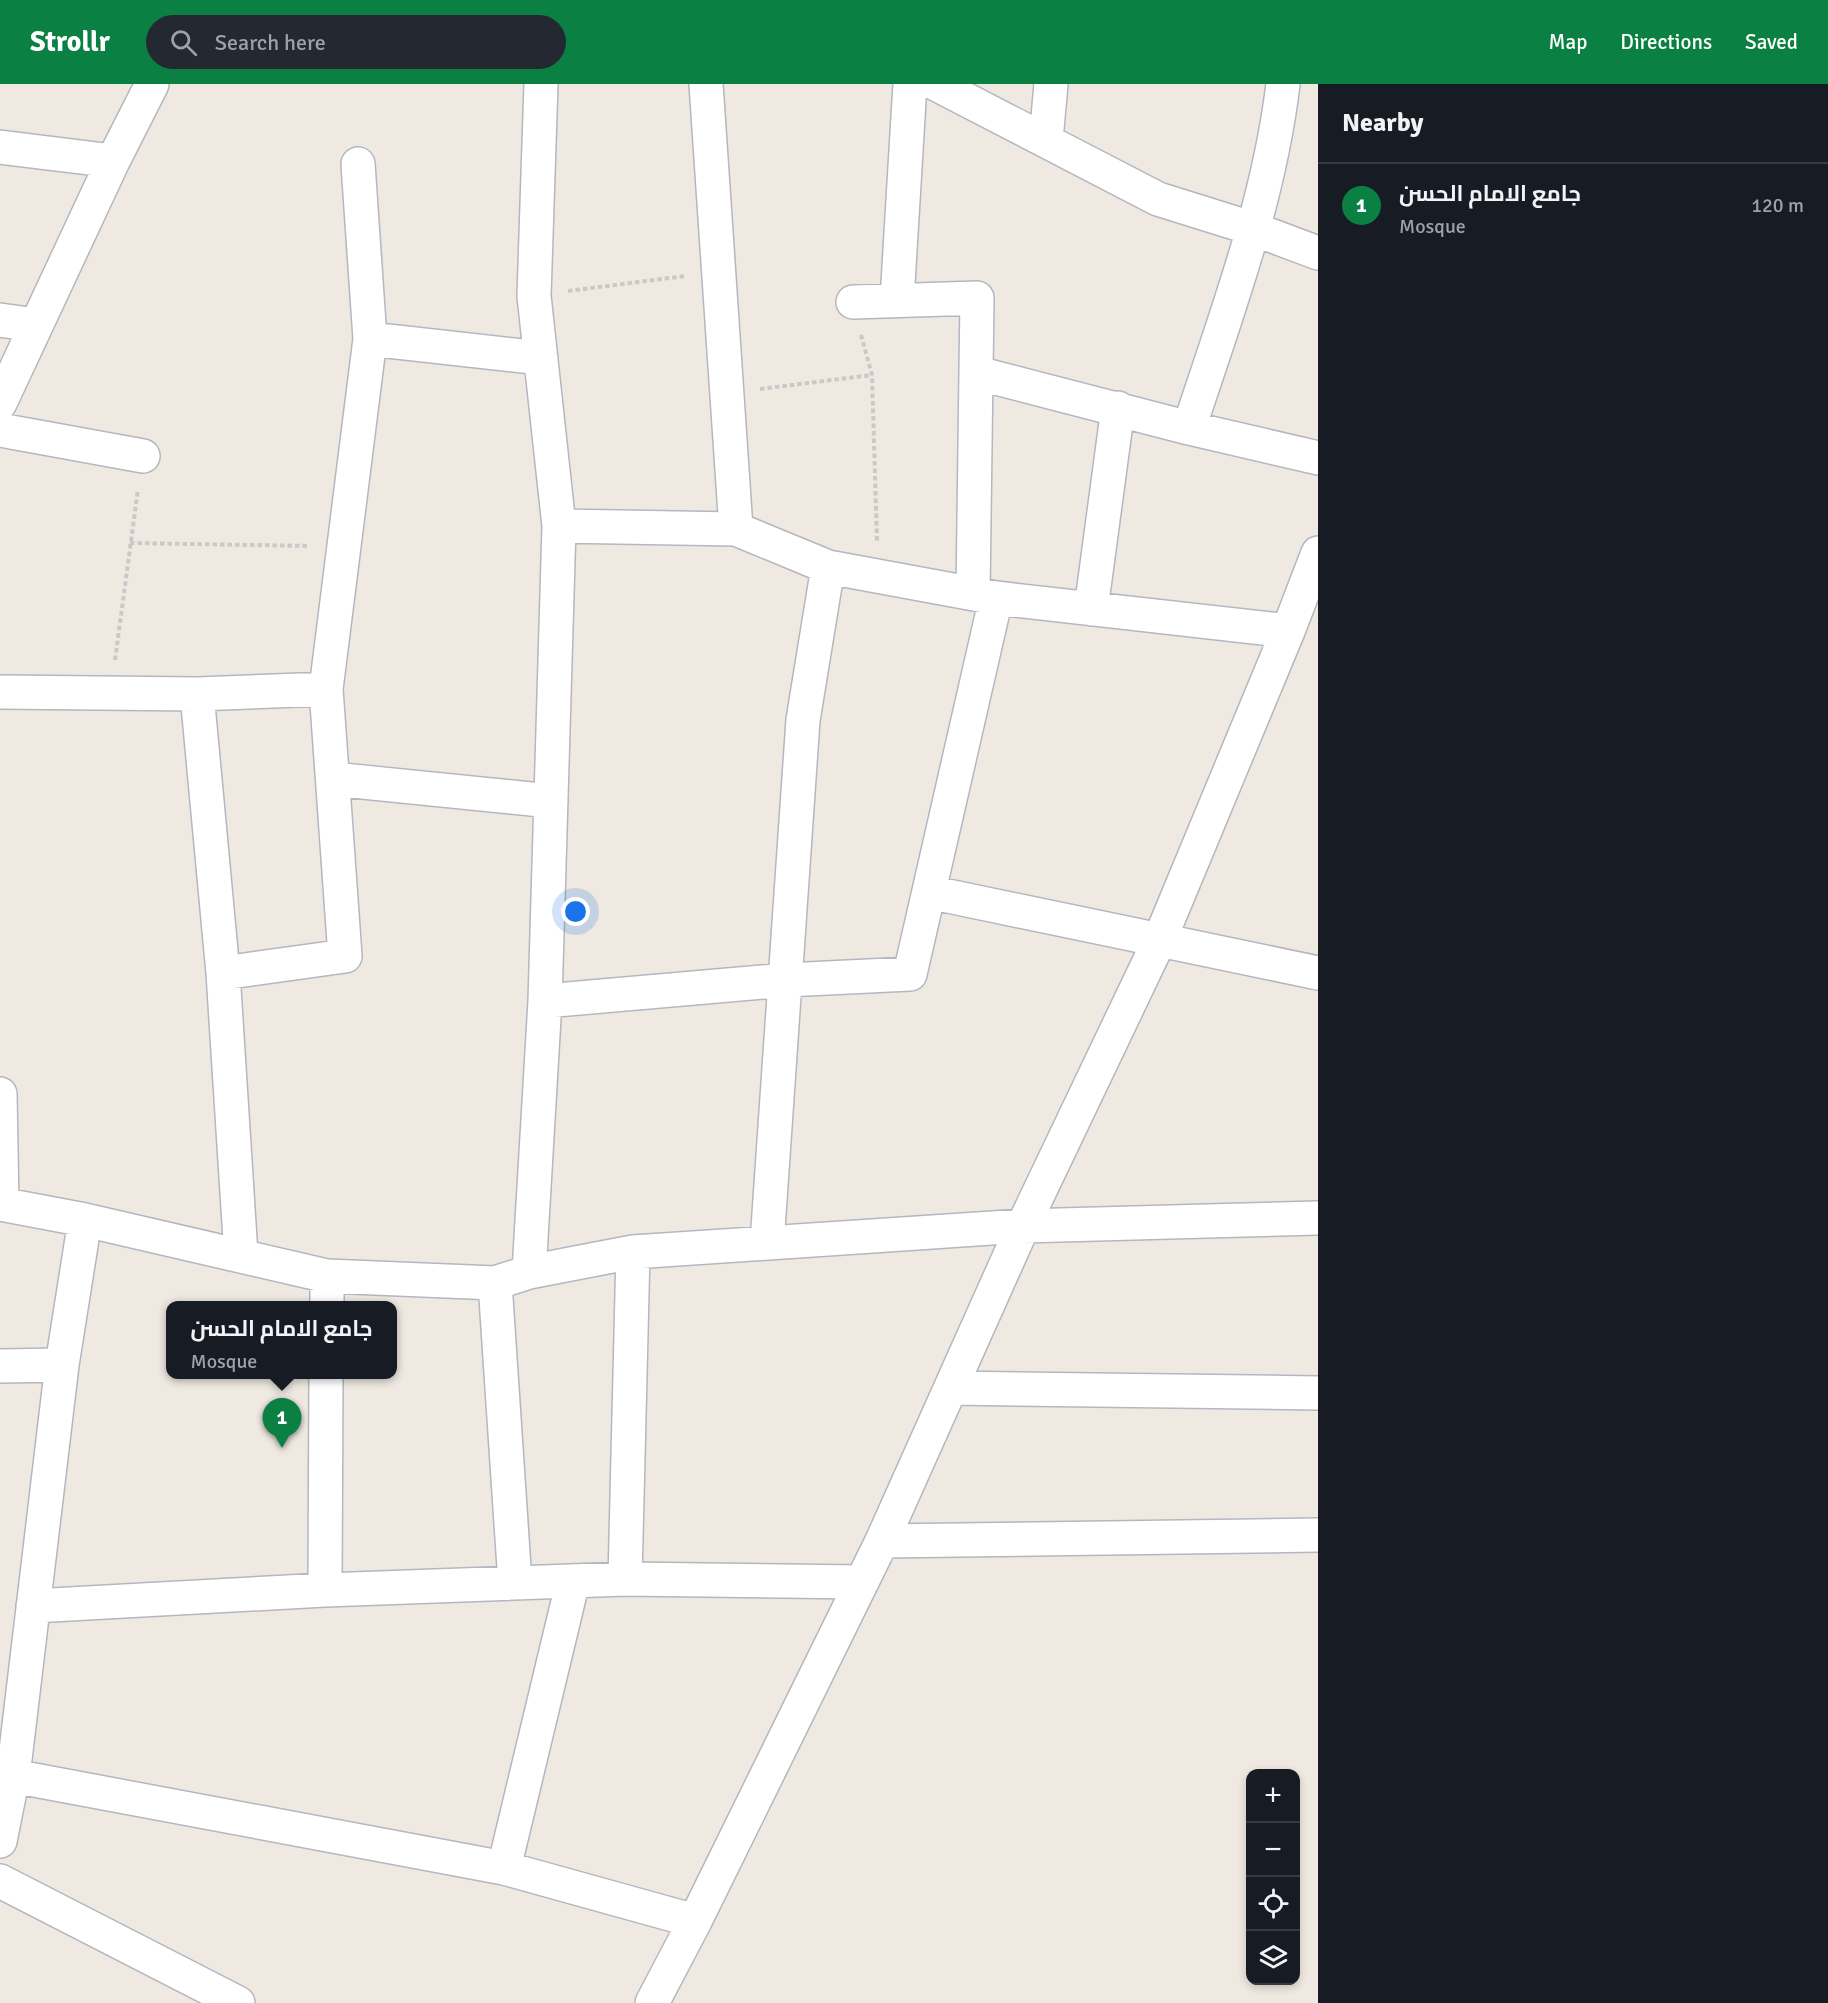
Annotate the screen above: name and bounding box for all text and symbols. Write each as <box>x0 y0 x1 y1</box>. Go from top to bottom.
search box <box>146 15 566 69</box>
text: Strollr <box>30 25 110 59</box>
icon: search <box>167 26 200 59</box>
text: Search here <box>215 29 326 56</box>
text: Map <box>1549 29 1587 55</box>
text: Directions <box>1620 29 1712 55</box>
text: Saved <box>1745 29 1798 55</box>
text: Nearby <box>1342 107 1423 139</box>
text: جامع الامام الحسن <box>1399 180 1581 207</box>
text: 1 <box>1356 193 1367 218</box>
text: 120 m <box>1751 193 1804 218</box>
text: Mosque <box>1399 214 1466 239</box>
your location <box>561 897 590 926</box>
popup <box>166 1301 397 1379</box>
text: جامع الامام الحسن <box>191 1315 372 1342</box>
text: Mosque <box>191 1349 257 1374</box>
pin: 1 <box>262 1398 302 1448</box>
map controls <box>1246 1769 1300 1985</box>
button: + <box>1246 1769 1300 1823</box>
button: − <box>1246 1823 1300 1877</box>
button: locate <box>1246 1877 1300 1931</box>
button: layers <box>1246 1931 1300 1985</box>

